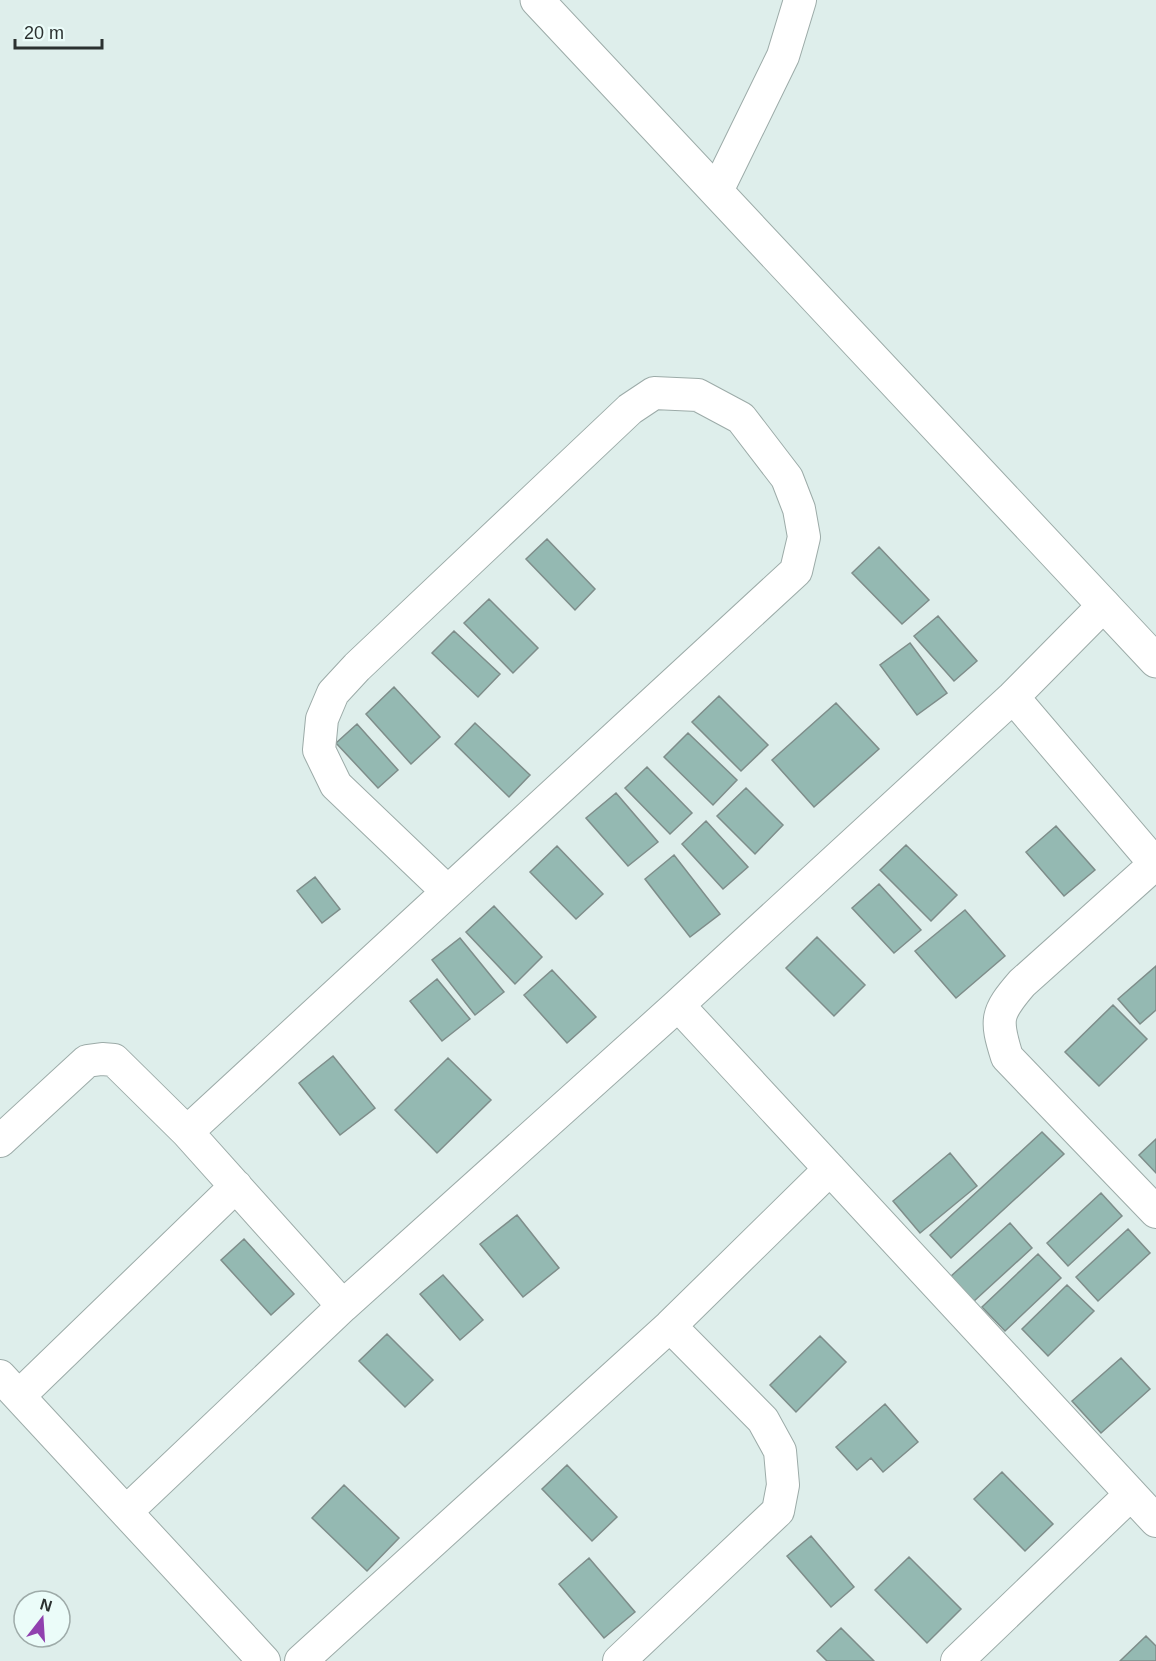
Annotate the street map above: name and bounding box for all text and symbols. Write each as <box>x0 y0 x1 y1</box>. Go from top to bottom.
scale bar <box>15 12 102 50</box>
text: 20 m <box>24 23 64 43</box>
north arrow <box>12 1589 72 1649</box>
text: N <box>38 1595 54 1615</box>

